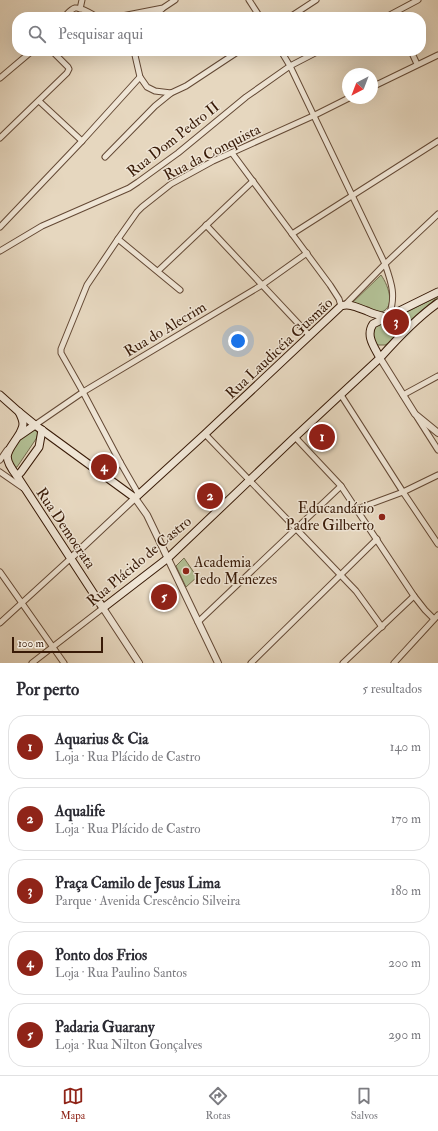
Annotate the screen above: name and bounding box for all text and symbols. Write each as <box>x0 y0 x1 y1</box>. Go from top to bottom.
search box <box>12 12 426 56</box>
icon: search <box>26 23 48 45</box>
text: Pesquisar aqui <box>58 25 143 44</box>
north arrow <box>342 68 378 104</box>
street label: Rua Dom Pedro II <box>123 97 223 181</box>
street label: Rua da Conquista <box>161 120 265 185</box>
street label: Rua Laudicéia Gusmão <box>222 294 337 403</box>
street label: Rua do Alecrim <box>121 297 210 361</box>
pin: 3 <box>383 307 409 337</box>
your location <box>228 331 248 351</box>
pin: 1 <box>309 422 335 452</box>
pin: 4 <box>91 452 117 482</box>
pin: 2 <box>197 481 223 511</box>
street label: Rua Democrata <box>31 484 100 573</box>
place label: Educandário Padre Gilberto <box>285 499 374 535</box>
street label: Rua Plácido de Castro <box>83 512 196 611</box>
marker: Educandário Padre Gilberto <box>377 512 387 522</box>
place label: Academia Iedo Menezes <box>193 553 277 589</box>
marker: Academia Iedo Menezes <box>181 566 191 576</box>
pin: 5 <box>151 582 177 612</box>
scale bar <box>12 635 103 654</box>
text: 100 m <box>18 637 44 650</box>
text: Por perto <box>16 679 79 700</box>
text: 5 resultados <box>362 681 422 697</box>
text: Aquarius & Cia <box>55 730 149 749</box>
text: 1 <box>28 739 32 755</box>
text: 140 m <box>390 739 421 755</box>
text: Loja · Rua Plácido de Castro <box>55 749 201 765</box>
text: Aqualife <box>55 802 105 821</box>
text: 2 <box>27 811 33 827</box>
text: 170 m <box>391 811 421 827</box>
text: Loja · Rua Plácido de Castro <box>55 821 201 837</box>
text: Praça Camilo de Jesus Lima <box>55 874 220 893</box>
text: 3 <box>28 883 33 899</box>
text: 180 m <box>391 883 421 899</box>
text: Parque · Avenida Crescêncio Silveira <box>55 893 240 909</box>
text: Ponto dos Frios <box>55 946 147 965</box>
text: 4 <box>26 955 34 971</box>
text: 200 m <box>388 955 421 971</box>
text: Loja · Rua Paulino Santos <box>55 965 187 981</box>
text: Padaria Guarany <box>55 1018 155 1037</box>
text: 5 <box>27 1027 33 1043</box>
text: 290 m <box>388 1027 421 1043</box>
text: Loja · Rua Nilton Gonçalves <box>55 1037 202 1053</box>
tab: Mapa <box>60 1085 85 1122</box>
tab: Rotas <box>206 1085 230 1122</box>
tab: Salvos <box>351 1085 378 1122</box>

